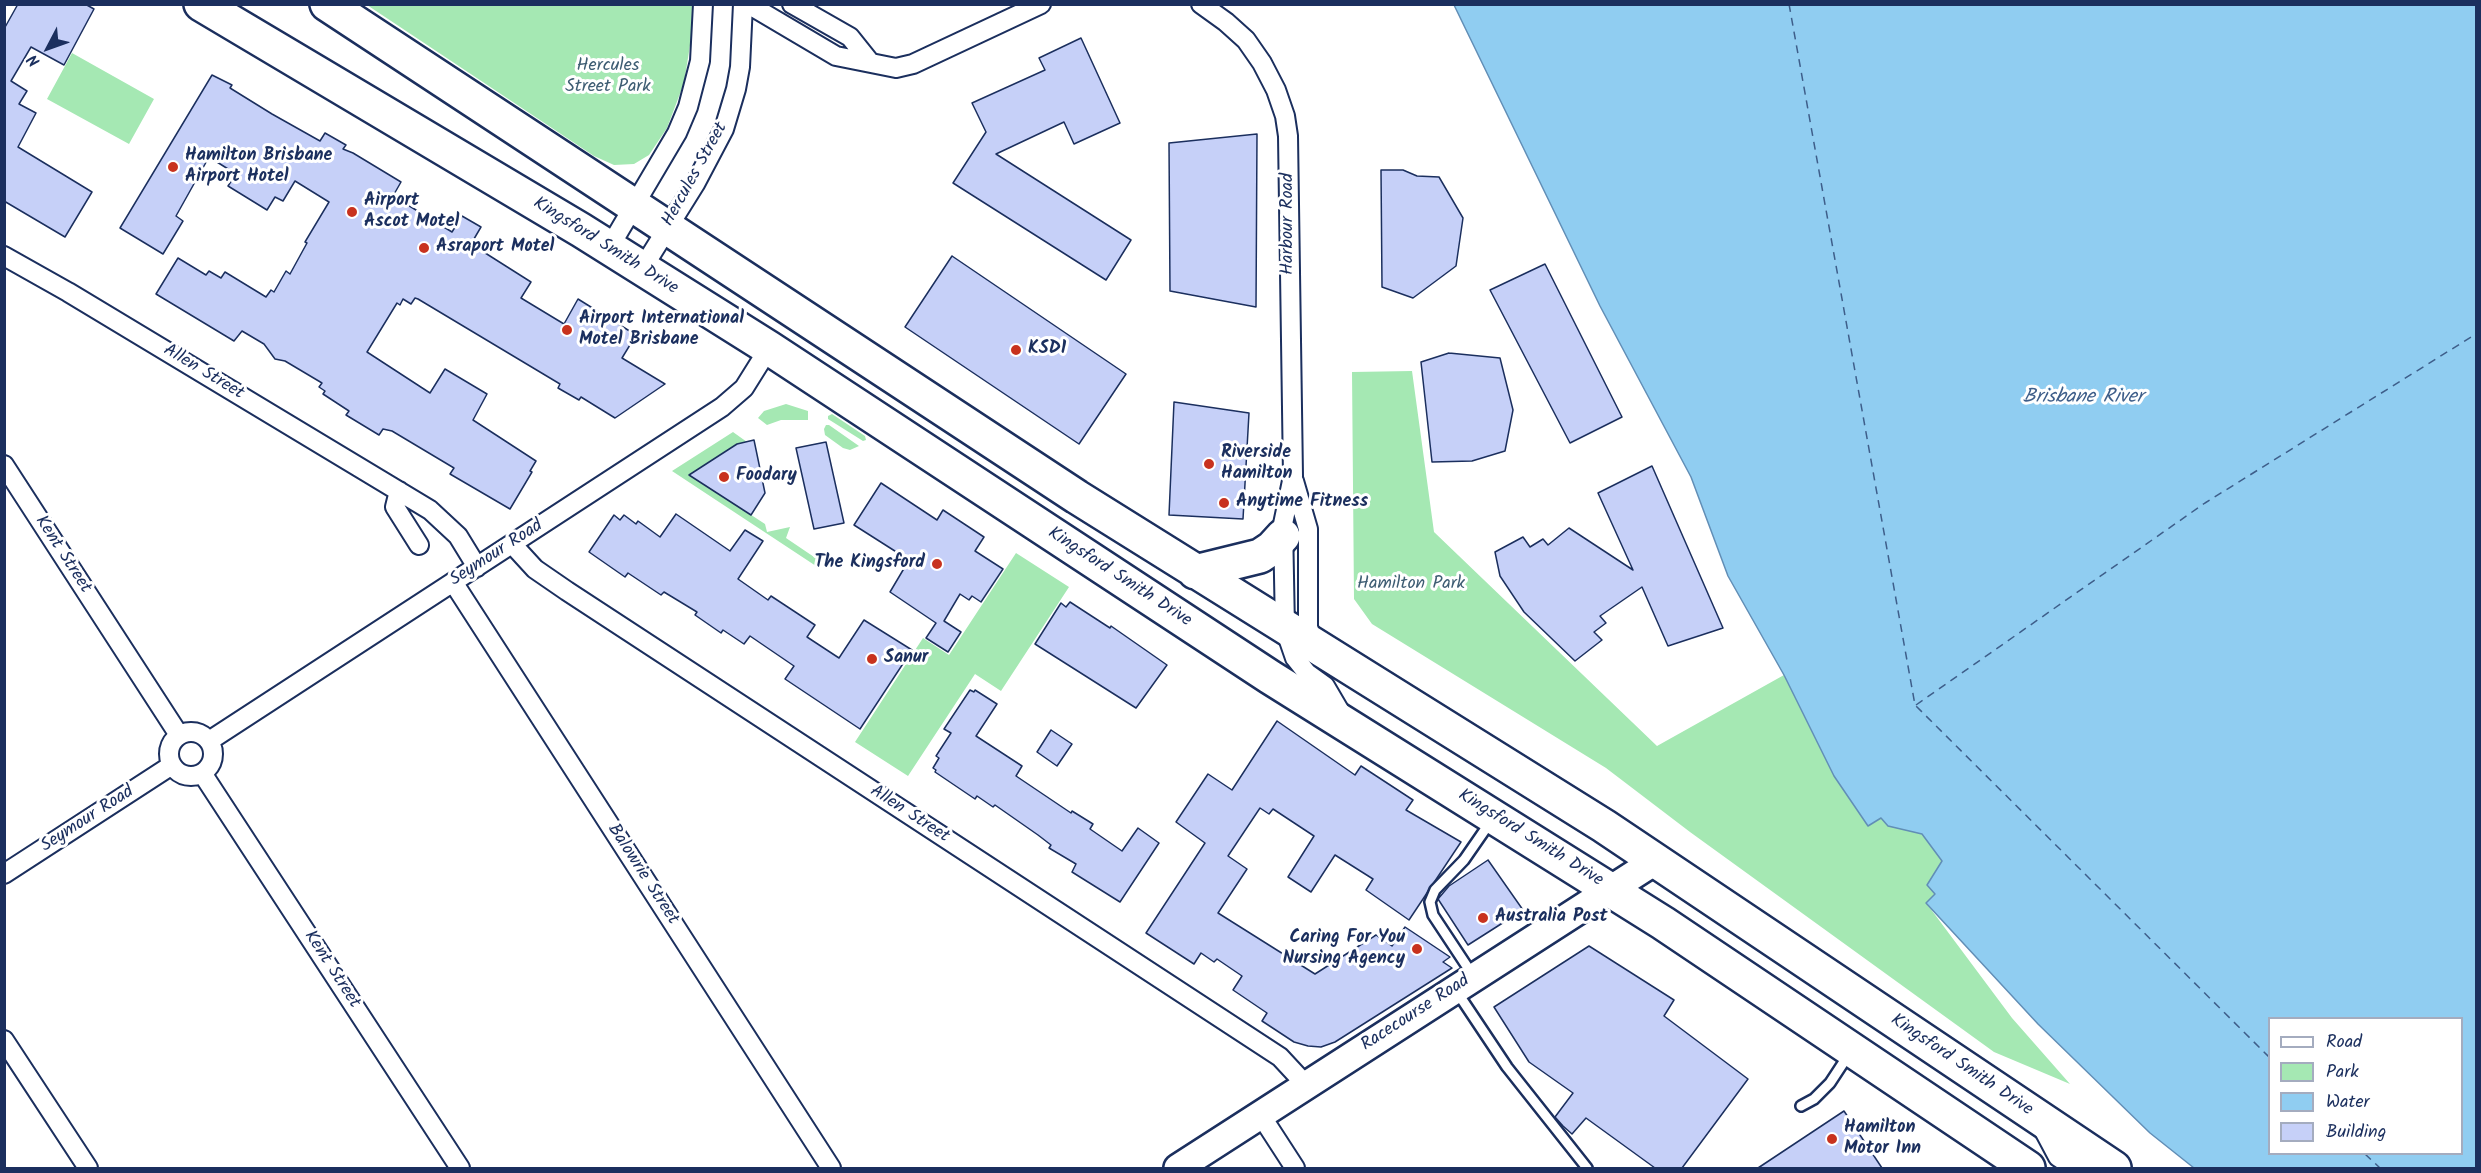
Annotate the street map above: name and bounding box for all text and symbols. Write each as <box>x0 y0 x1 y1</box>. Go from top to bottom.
north arrow <box>18 18 78 78</box>
text: N <box>21 48 47 72</box>
park label: Hercules Street Park <box>565 56 651 98</box>
street label: Hercules Street <box>658 119 734 231</box>
place label: Hamilton Brisbane Airport Hotel <box>185 146 332 188</box>
marker: Hamilton Brisbane Airport Hotel <box>166 160 180 174</box>
street label: Harbour Road <box>1278 173 1300 275</box>
place label: Airport Ascot Motel <box>364 191 459 234</box>
street label: Kingsford Smith Drive <box>528 193 682 301</box>
marker: Airport Ascot Motel <box>345 205 359 219</box>
place label: Asraport Motel <box>436 237 554 259</box>
marker: Asraport Motel <box>417 241 431 255</box>
place label: Airport International Motel Brisbane <box>579 309 744 352</box>
marker: Airport International Motel Brisbane <box>560 323 574 337</box>
place label: KSD1 <box>1028 339 1066 361</box>
street label: Allen Street <box>159 340 247 406</box>
marker: KSD1 <box>1009 343 1023 357</box>
water label: Brisbane River <box>2023 387 2143 411</box>
place label: Riverside Hamilton <box>1221 443 1292 486</box>
marker: Riverside Hamilton <box>1202 457 1216 471</box>
place label: Foodary <box>736 466 797 488</box>
marker: Foodary <box>717 470 731 484</box>
place label: Anytime Fitness <box>1236 492 1368 514</box>
marker: Anytime Fitness <box>1217 496 1231 510</box>
street label: Kent Street <box>29 512 95 598</box>
street label: Seymour Road <box>446 516 548 592</box>
street label: Kingsford Smith Drive <box>1043 523 1195 633</box>
place label: The Kingsford <box>815 553 925 575</box>
marker: The Kingsford <box>930 557 944 571</box>
park label: Hamilton Park <box>1357 574 1465 596</box>
place label: Sanur <box>884 648 928 670</box>
marker: Sanur <box>865 652 879 666</box>
street label: Allen Street <box>865 781 953 849</box>
street label: Seymour Road <box>37 782 139 858</box>
street label: Kingsford Smith Drive <box>1453 785 1607 893</box>
street label: Balowrie Street <box>601 821 683 929</box>
place label: Australia Post <box>1495 907 1607 929</box>
marker: Australia Post <box>1476 911 1490 925</box>
street label: Kent Street <box>298 927 364 1013</box>
place label: Caring For You Nursing Agency <box>1283 928 1405 970</box>
marker: Caring For You Nursing Agency <box>1410 942 1424 956</box>
street label: Racecourse Road <box>1358 971 1474 1057</box>
street label: Kingsford Smith Drive <box>1886 1010 2036 1122</box>
legend <box>2268 1017 2463 1155</box>
text: Road <box>2326 1028 2362 1057</box>
text: Park <box>2326 1058 2359 1087</box>
text: Water <box>2326 1088 2370 1117</box>
place label: Hamilton Motor Inn <box>1844 1118 1921 1160</box>
text: Building <box>2326 1118 2386 1147</box>
marker: Hamilton Motor Inn <box>1825 1132 1839 1146</box>

